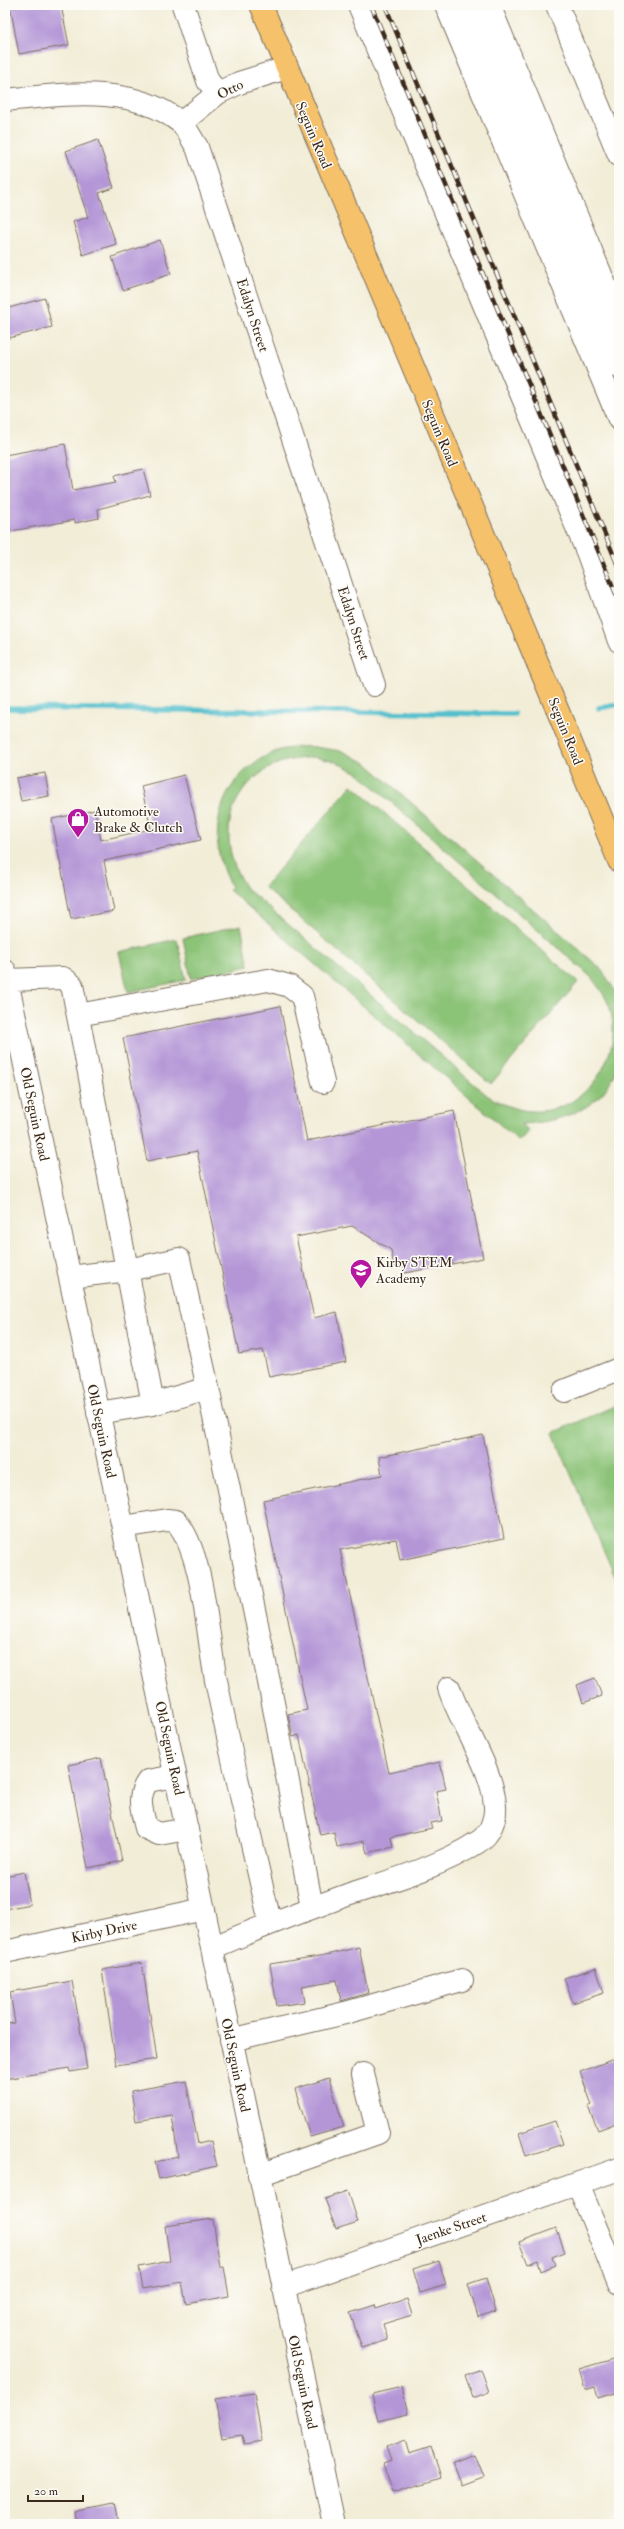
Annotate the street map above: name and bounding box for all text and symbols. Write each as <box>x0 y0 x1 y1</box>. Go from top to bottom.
street label: Otto <box>214 76 246 103</box>
street label: Seguin Road <box>292 99 335 171</box>
street label: Edalyn Street <box>232 276 273 355</box>
street label: Seguin Road <box>418 397 461 469</box>
street label: Edalyn Street <box>333 584 374 663</box>
street label: Seguin Road <box>544 695 587 767</box>
place label: Automotive Brake & Clutch <box>93 803 183 836</box>
shop icon: Automotive Brake & Clutch <box>65 806 91 839</box>
street label: Old Seguin Road <box>16 1066 53 1163</box>
place label: Kirby STEM Academy <box>375 1254 453 1288</box>
school or university icon: Kirby STEM Academy <box>348 1257 374 1290</box>
street label: Old Seguin Road <box>83 1383 120 1480</box>
street label: Old Seguin Road <box>151 1700 188 1797</box>
street label: Kirby Drive <box>70 1916 139 1948</box>
street label: Old Seguin Road <box>217 2017 254 2114</box>
street label: Jaenke Street <box>413 2208 489 2249</box>
street label: Old Seguin Road <box>284 2334 321 2431</box>
scale bar <box>28 2477 83 2503</box>
text: 20 m <box>34 2484 59 2499</box>

